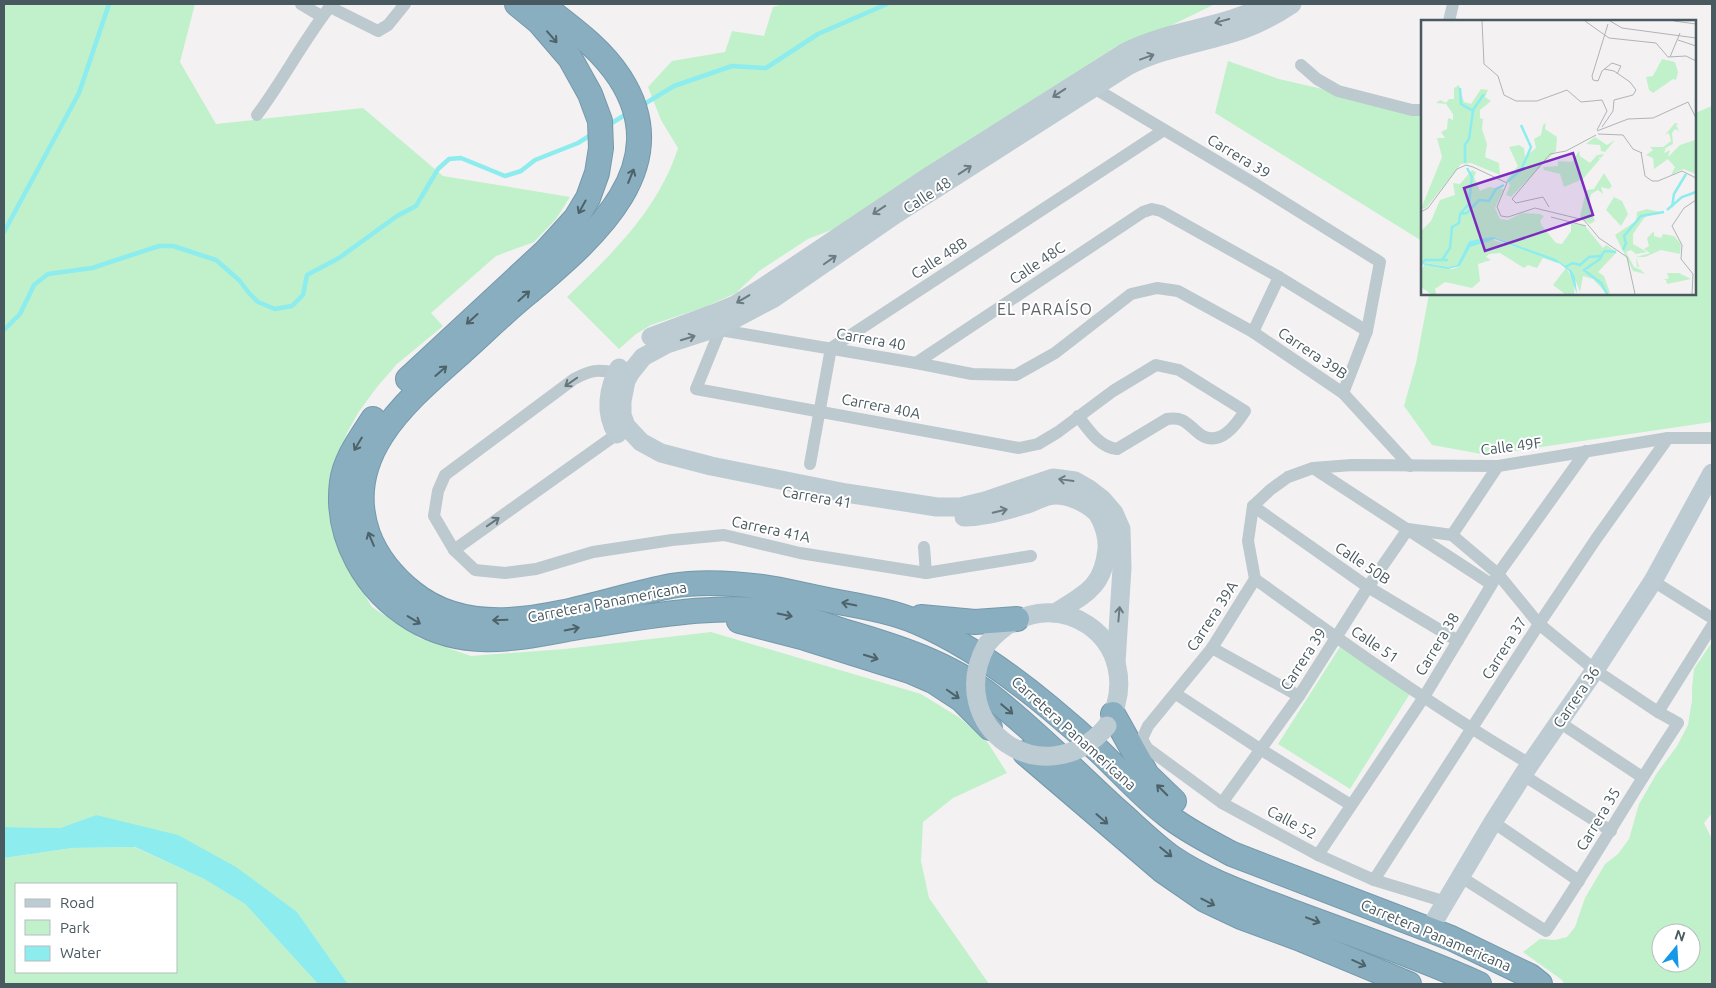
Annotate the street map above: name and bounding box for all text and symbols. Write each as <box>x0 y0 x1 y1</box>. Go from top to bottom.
one-way arrow <box>1215 17 1231 27</box>
inset map <box>1421 20 1696 295</box>
one-way arrow <box>547 31 558 44</box>
one-way arrow <box>1139 52 1155 61</box>
one-way arrow <box>1053 89 1067 99</box>
street label: Carrera 39 <box>1204 131 1274 181</box>
one-way arrow <box>958 165 972 175</box>
one-way arrow <box>627 169 636 184</box>
street label: Calle 48 <box>900 173 954 217</box>
one-way arrow <box>577 200 587 215</box>
one-way arrow <box>872 205 886 215</box>
street label: Calle 48B <box>908 234 970 282</box>
street label: Calle 48C <box>1006 238 1068 288</box>
one-way arrow <box>823 255 837 265</box>
one-way arrow <box>517 290 530 302</box>
one-way arrow <box>737 295 751 305</box>
district label: EL PARAÍSO <box>997 298 1093 318</box>
one-way arrow <box>465 313 478 325</box>
street label: Carrera 39B <box>1275 324 1351 382</box>
street label: Carrera 40 <box>835 325 907 353</box>
one-way arrow <box>680 332 696 342</box>
one-way arrow <box>434 365 447 377</box>
one-way arrow <box>564 377 578 387</box>
street label: Carrera 40A <box>840 390 922 422</box>
street label: Calle 49F <box>1480 434 1543 458</box>
one-way arrow <box>352 436 362 450</box>
one-way arrow <box>1059 475 1075 485</box>
street label: Carrera 41 <box>781 483 853 511</box>
one-way arrow <box>991 506 1007 516</box>
street label: Carrera 41A <box>730 512 812 546</box>
one-way arrow <box>486 517 500 527</box>
one-way arrow <box>366 532 375 547</box>
street label: Calle 50B <box>1332 538 1394 588</box>
street label: Carretera Panamericana <box>526 578 688 626</box>
street label: Carrera 39A <box>1183 578 1241 654</box>
one-way arrow <box>842 599 858 608</box>
one-way arrow <box>1114 606 1124 622</box>
street label: Carrera 38 <box>1412 609 1462 679</box>
one-way arrow <box>776 610 792 620</box>
street label: Carrera 37 <box>1478 614 1530 682</box>
one-way arrow <box>407 615 421 625</box>
one-way arrow <box>492 616 508 625</box>
street label: Calle 51 <box>1348 622 1402 666</box>
one-way arrow <box>563 623 579 633</box>
street label: Carrera 39 <box>1277 625 1329 693</box>
one-way arrow <box>862 653 878 662</box>
street label: Carrera 36 <box>1549 663 1603 731</box>
street label: Carretera Panamericana <box>1008 673 1140 793</box>
one-way arrow <box>945 689 959 699</box>
one-way arrow <box>1000 704 1013 715</box>
one-way arrow <box>1156 784 1168 796</box>
street label: Carrera 35 <box>1573 784 1623 854</box>
street label: Calle 52 <box>1264 802 1320 842</box>
one-way arrow <box>1095 814 1108 825</box>
one-way arrow <box>1159 847 1172 858</box>
legend <box>15 883 178 973</box>
text: Road <box>60 894 95 911</box>
street label: Carretera Panamericana <box>1358 896 1514 974</box>
one-way arrow <box>1201 897 1216 907</box>
one-way arrow <box>1305 916 1321 925</box>
text: Park <box>60 919 90 936</box>
north arrow <box>1651 923 1701 973</box>
text: N <box>1673 926 1687 945</box>
text: Water <box>60 944 101 961</box>
one-way arrow <box>1351 958 1366 968</box>

